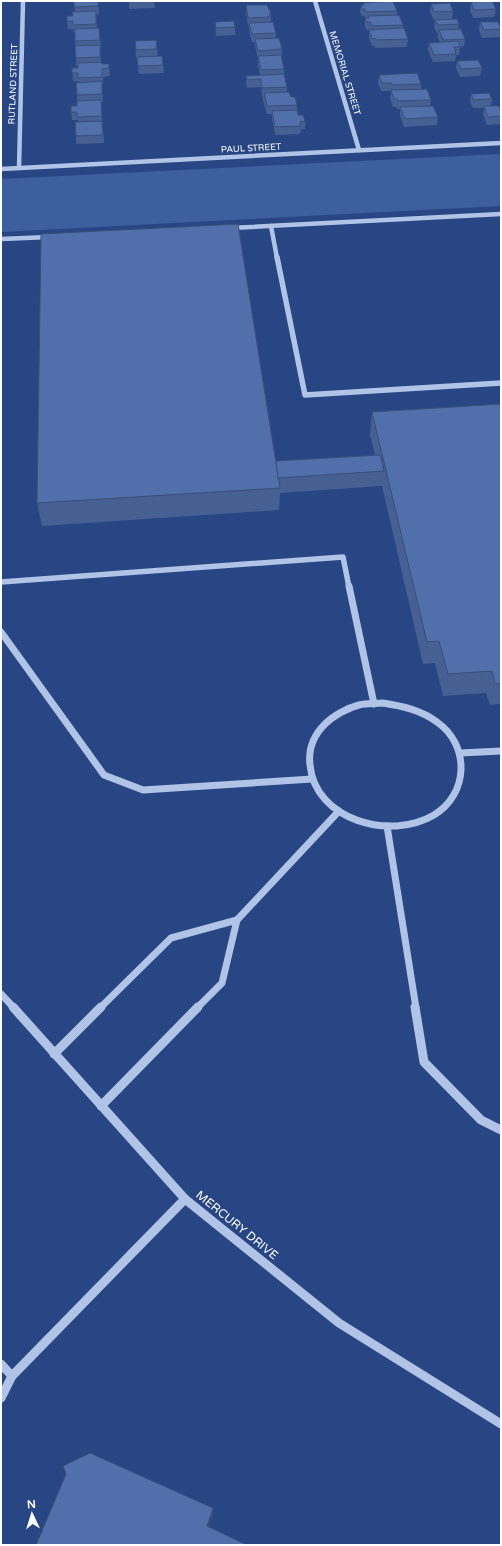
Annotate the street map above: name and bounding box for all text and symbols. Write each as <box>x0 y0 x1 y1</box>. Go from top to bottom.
street label: MEMORIAL STREET <box>326 30 363 117</box>
street label: RUTLAND STREET <box>7 43 20 125</box>
street label: PAUL STREET <box>220 141 282 156</box>
street label: MERCURY DRIVE <box>193 1188 281 1263</box>
north arrow <box>12 1494 52 1534</box>
text: N <box>26 1498 36 1511</box>

